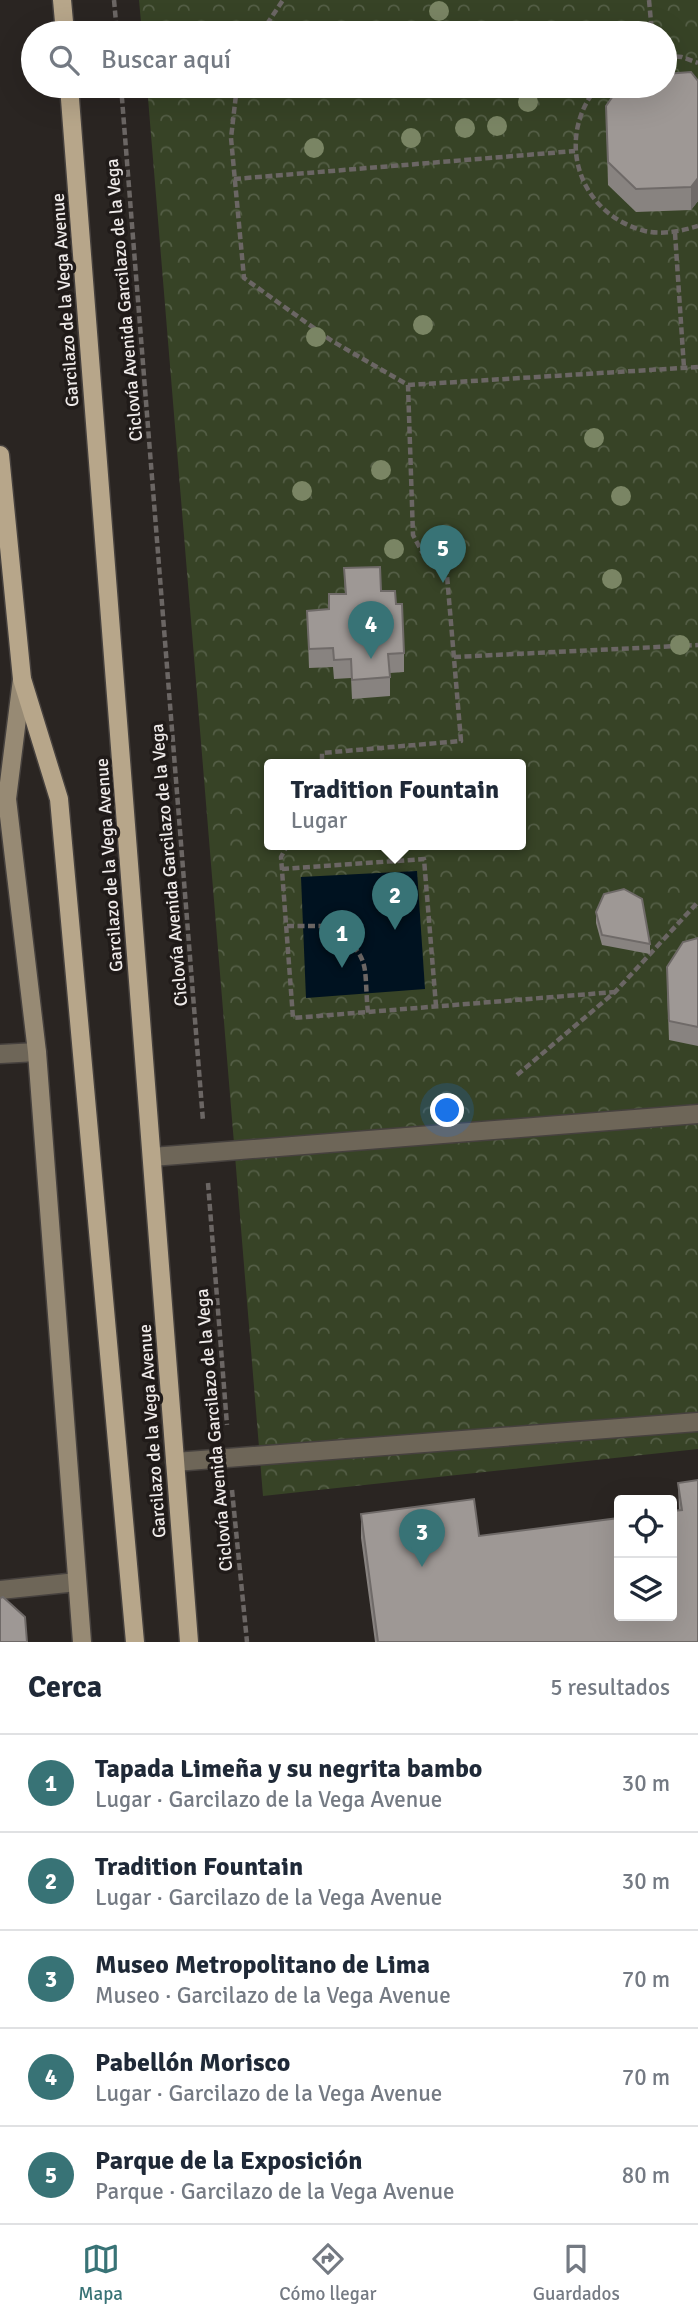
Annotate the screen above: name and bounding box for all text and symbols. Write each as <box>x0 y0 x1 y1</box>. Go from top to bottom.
search box <box>21 21 677 98</box>
icon: search <box>45 41 83 79</box>
text: Buscar aquí <box>101 44 231 76</box>
street label: Ciclovía Avenida Garcilazo de la Vega <box>101 158 147 442</box>
street label: Garcilazo de la Vega Avenue <box>47 192 83 408</box>
pin: 5 <box>420 525 466 583</box>
pin: 4 <box>348 601 394 659</box>
street label: Ciclovía Avenida Garcilazo de la Vega <box>146 723 192 1007</box>
street label: Garcilazo de la Vega Avenue <box>91 757 127 973</box>
popup <box>264 759 526 850</box>
text: Tradition Fountain <box>291 774 499 806</box>
text: Lugar <box>291 806 347 835</box>
pin: 2 <box>372 872 418 930</box>
pin: 1 <box>319 910 365 968</box>
your location <box>430 1093 464 1127</box>
street label: Ciclovía Avenida Garcilazo de la Vega <box>191 1288 237 1572</box>
street label: Garcilazo de la Vega Avenue <box>134 1323 170 1539</box>
map controls <box>614 1495 677 1621</box>
button: locate <box>614 1495 677 1558</box>
pin: 3 <box>399 1509 445 1567</box>
button: layers <box>614 1558 677 1621</box>
text: Cerca <box>28 1669 102 1706</box>
text: 5 resultados <box>550 1673 670 1702</box>
text: Tapada Limeña y su negrita bambo <box>95 1753 482 1785</box>
text: 1 <box>45 1769 57 1798</box>
text: 30 m <box>622 1769 670 1798</box>
text: Lugar · Garcilazo de la Vega Avenue <box>95 1785 442 1814</box>
text: Tradition Fountain <box>95 1851 303 1883</box>
text: 2 <box>45 1867 57 1896</box>
text: 30 m <box>622 1867 670 1896</box>
text: Lugar · Garcilazo de la Vega Avenue <box>95 1883 442 1912</box>
text: Museo Metropolitano de Lima <box>95 1949 430 1981</box>
text: 3 <box>45 1965 57 1994</box>
text: 70 m <box>622 1965 670 1994</box>
text: Museo · Garcilazo de la Vega Avenue <box>95 1981 451 2010</box>
text: Pabellón Morisco <box>95 2047 290 2079</box>
text: 4 <box>45 2063 57 2092</box>
text: 70 m <box>622 2063 670 2092</box>
text: Lugar · Garcilazo de la Vega Avenue <box>95 2079 442 2108</box>
text: Parque de la Exposición <box>95 2145 362 2177</box>
text: 5 <box>45 2161 57 2190</box>
text: 80 m <box>622 2161 670 2190</box>
text: Parque · Garcilazo de la Vega Avenue <box>95 2177 455 2206</box>
tab: Mapa <box>78 2240 123 2306</box>
tab: Cómo llegar <box>279 2240 377 2306</box>
tab: Guardados <box>533 2240 620 2306</box>

